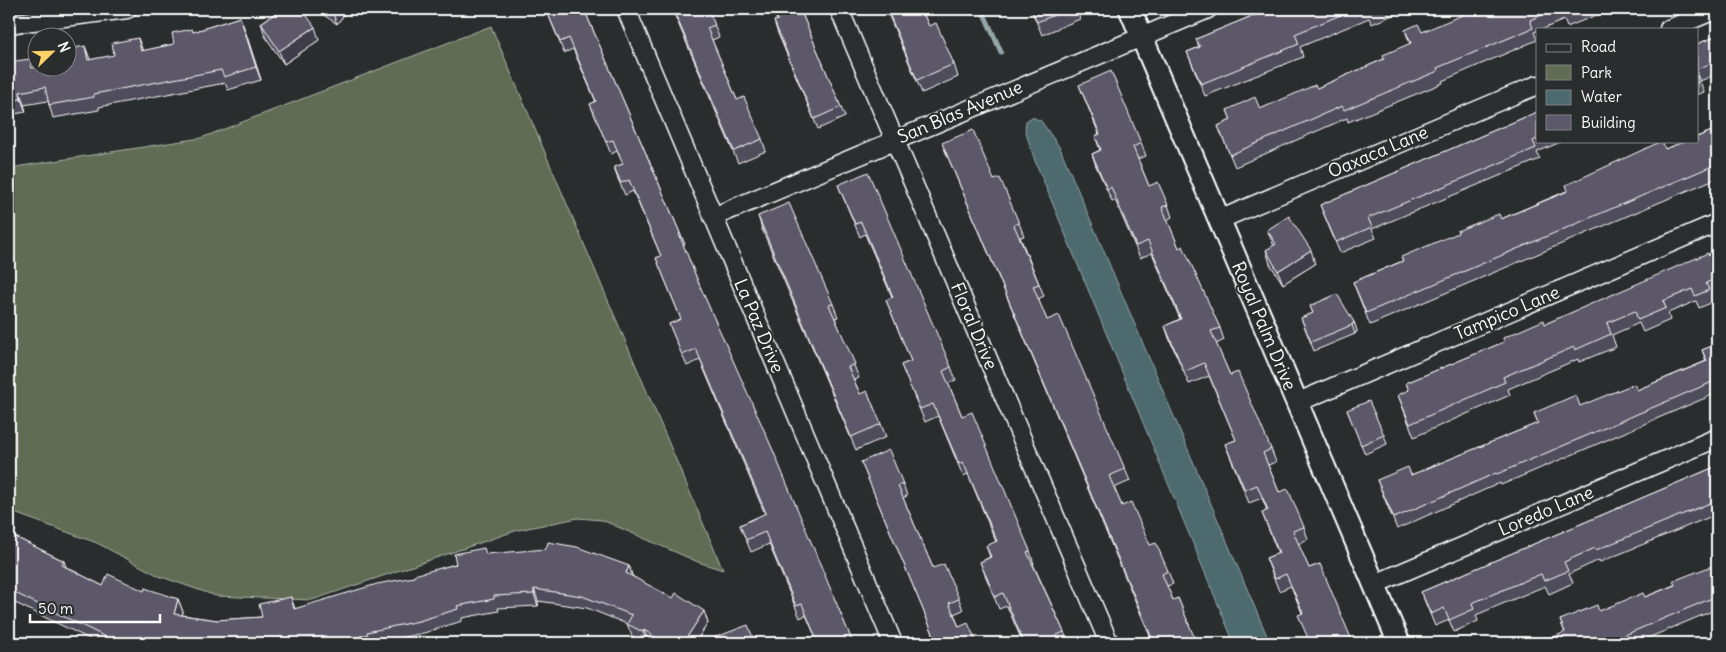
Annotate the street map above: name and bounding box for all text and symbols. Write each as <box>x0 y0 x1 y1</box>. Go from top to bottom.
north arrow <box>28 28 78 78</box>
legend <box>1536 28 1698 142</box>
text: Road <box>1581 37 1616 56</box>
text: N <box>54 39 74 55</box>
text: Park <box>1581 63 1612 82</box>
street label: San Blas Avenue <box>894 75 1026 148</box>
text: Water <box>1581 87 1622 106</box>
text: Building <box>1581 113 1636 132</box>
street label: Oaxaca Lane <box>1324 120 1431 183</box>
street label: Royal Palm Drive <box>1227 258 1302 394</box>
street label: La Paz Drive <box>729 275 790 376</box>
street label: Floral Drive <box>946 279 1003 373</box>
street label: Tampico Lane <box>1451 280 1563 345</box>
street label: Loredo Lane <box>1495 480 1597 541</box>
scale bar <box>30 592 160 624</box>
text: 50 m <box>38 599 73 618</box>

